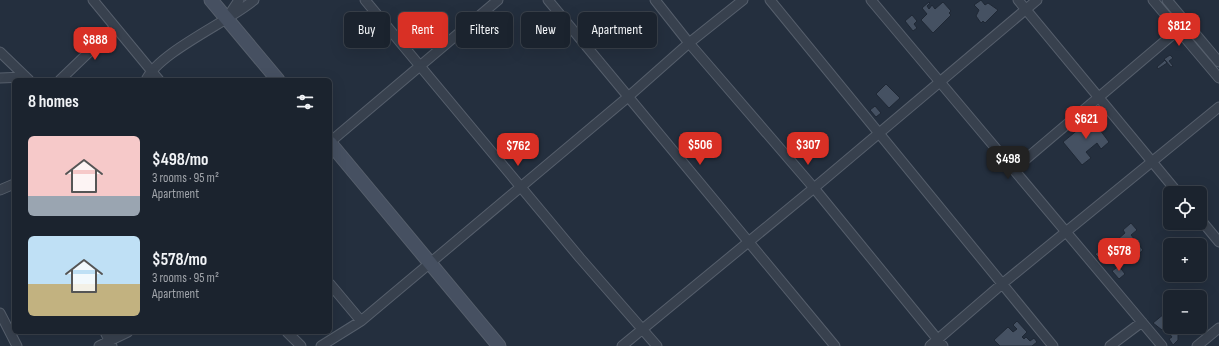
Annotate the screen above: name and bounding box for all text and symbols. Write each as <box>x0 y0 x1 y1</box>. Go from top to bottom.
chip: Buy <box>344 12 390 48</box>
chip: Rent <box>398 12 448 48</box>
chip: Filters <box>456 12 513 48</box>
chip: New <box>521 12 570 48</box>
chip: Apartment <box>578 12 657 48</box>
pin: $812 <box>1155 13 1203 47</box>
text: $812 <box>1167 18 1191 34</box>
pin: $888 <box>71 27 119 61</box>
text: $888 <box>82 32 108 48</box>
icon: filters <box>294 91 316 113</box>
text: 8 homes <box>28 92 79 112</box>
pin: $621 <box>1062 106 1110 140</box>
text: $621 <box>1074 111 1098 127</box>
pin: $506 <box>676 132 724 166</box>
pin: $307 <box>784 132 832 166</box>
pin: $762 <box>494 133 542 167</box>
text: $506 <box>688 137 712 153</box>
text: $307 <box>796 137 820 153</box>
text: $762 <box>506 138 530 154</box>
pin: $498 <box>984 146 1032 180</box>
text: $498/mo <box>152 150 209 170</box>
text: $498 <box>995 151 1021 167</box>
icon: home <box>60 152 108 200</box>
text: 3 rooms · 95 m² <box>152 170 219 186</box>
text: Apartment <box>152 186 199 202</box>
map controls <box>1163 186 1207 334</box>
button: locate <box>1163 186 1207 230</box>
pin: $578 <box>1095 238 1143 272</box>
button: + <box>1163 238 1207 282</box>
text: $578 <box>1107 243 1131 259</box>
text: $578/mo <box>152 250 207 270</box>
icon: home <box>60 252 108 300</box>
text: 3 rooms · 95 m² <box>152 270 219 286</box>
text: Apartment <box>152 286 199 302</box>
button: − <box>1163 290 1207 334</box>

